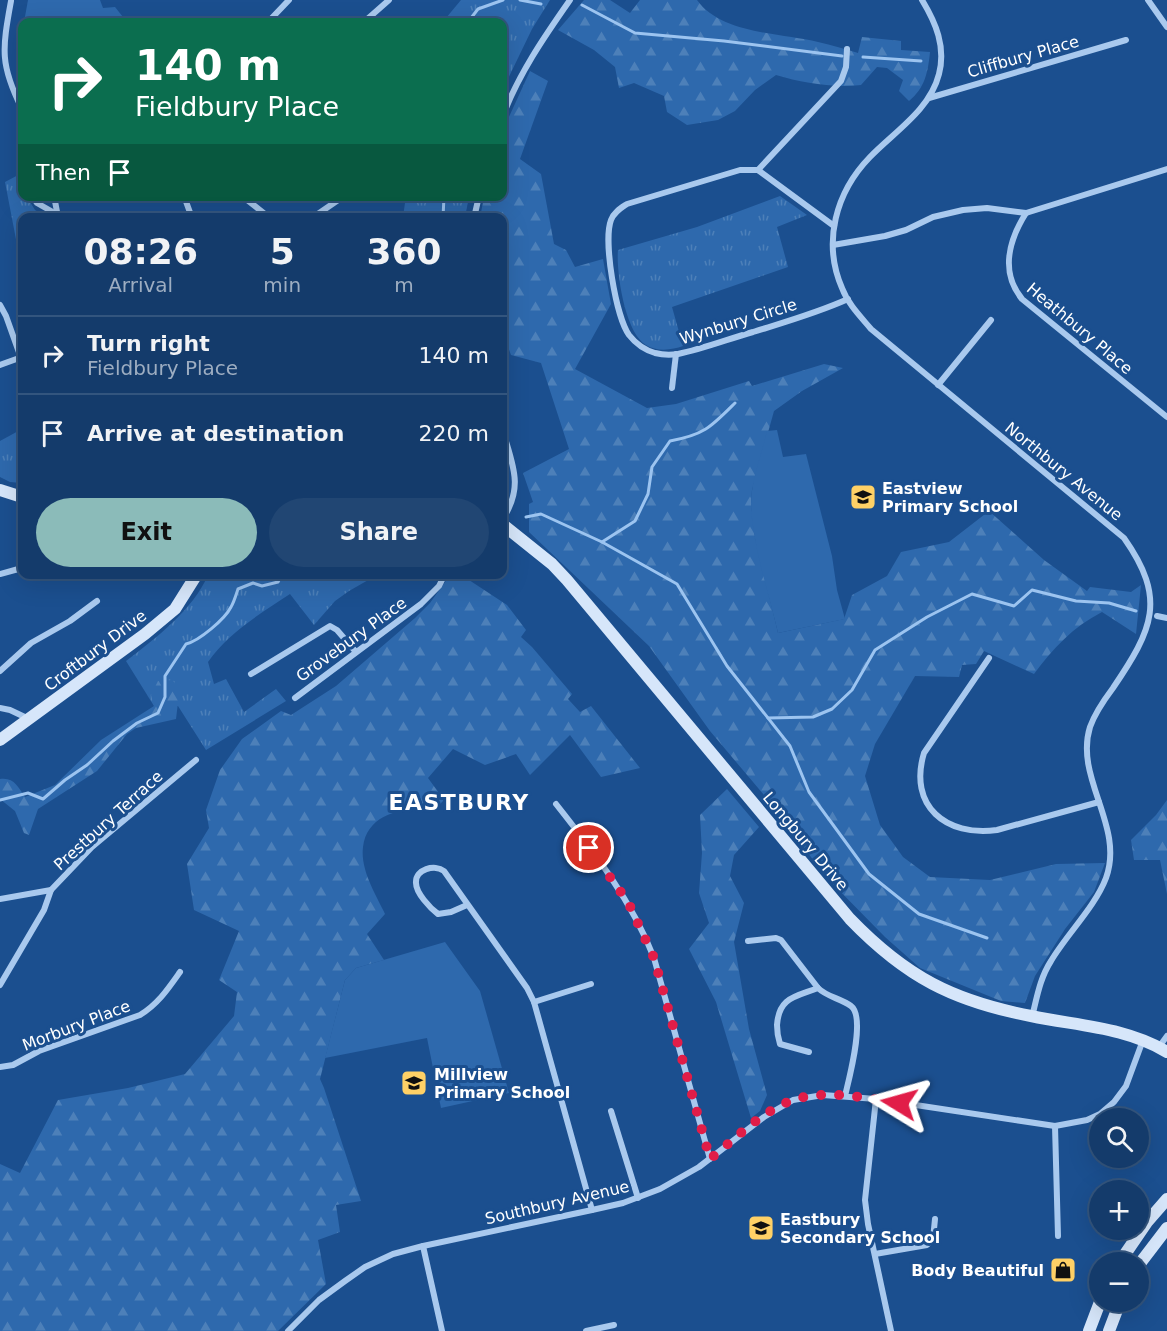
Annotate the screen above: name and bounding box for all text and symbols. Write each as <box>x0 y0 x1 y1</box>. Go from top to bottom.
street label: Cliffbury Place <box>965 31 1081 81</box>
text: 140 m <box>135 41 281 90</box>
icon: right <box>36 42 114 120</box>
text: Fieldbury Place <box>135 91 339 122</box>
icon: arrive <box>103 156 136 189</box>
text: Then <box>36 160 91 185</box>
text: 08:26 <box>83 231 198 272</box>
text: 5 <box>270 231 295 272</box>
text: 360 <box>366 231 442 272</box>
text: Arrival <box>108 273 173 297</box>
text: min <box>263 273 301 297</box>
text: m <box>394 273 414 297</box>
street label: Heathbury Place <box>1023 279 1136 378</box>
street label: Wynbury Circle <box>677 295 799 348</box>
text: Turn right <box>87 331 210 356</box>
icon: right <box>36 339 69 372</box>
text: 140 m <box>419 343 489 368</box>
text: Fieldbury Place <box>87 356 238 380</box>
icon: arrive <box>36 417 69 450</box>
street label: Northbury Avenue <box>1001 418 1126 525</box>
text: Arrive at destination <box>87 421 344 446</box>
text: 220 m <box>419 421 489 446</box>
place label: Eastview Primary School <box>882 479 1018 516</box>
school or university icon: Eastview Primary School <box>848 482 878 512</box>
button: Exit <box>36 498 257 567</box>
button: Share <box>269 498 489 567</box>
street label: Grovebury Place <box>292 593 410 686</box>
street label: Croftbury Drive <box>41 606 150 695</box>
street label: Prestbury Terrace <box>50 767 167 874</box>
street label: Longbury Drive <box>759 788 852 894</box>
district label: EASTBURY <box>388 790 530 815</box>
pin <box>563 822 614 873</box>
icon: arrive <box>572 831 605 864</box>
street label: Morbury Place <box>19 996 133 1055</box>
place label: Millview Primary School <box>434 1065 570 1102</box>
school or university icon: Millview Primary School <box>399 1068 429 1098</box>
position arrow <box>867 1071 931 1135</box>
map controls <box>1089 1108 1149 1312</box>
button: search <box>1089 1108 1149 1168</box>
street label: Southbury Avenue <box>483 1177 631 1228</box>
button: + <box>1089 1180 1149 1240</box>
place label: Eastbury Secondary School <box>780 1210 940 1247</box>
school or university icon: Eastbury Secondary School <box>746 1213 776 1243</box>
button: − <box>1089 1252 1149 1312</box>
shop icon: Body Beautiful <box>1048 1255 1078 1285</box>
place label: Body Beautiful <box>911 1261 1044 1280</box>

